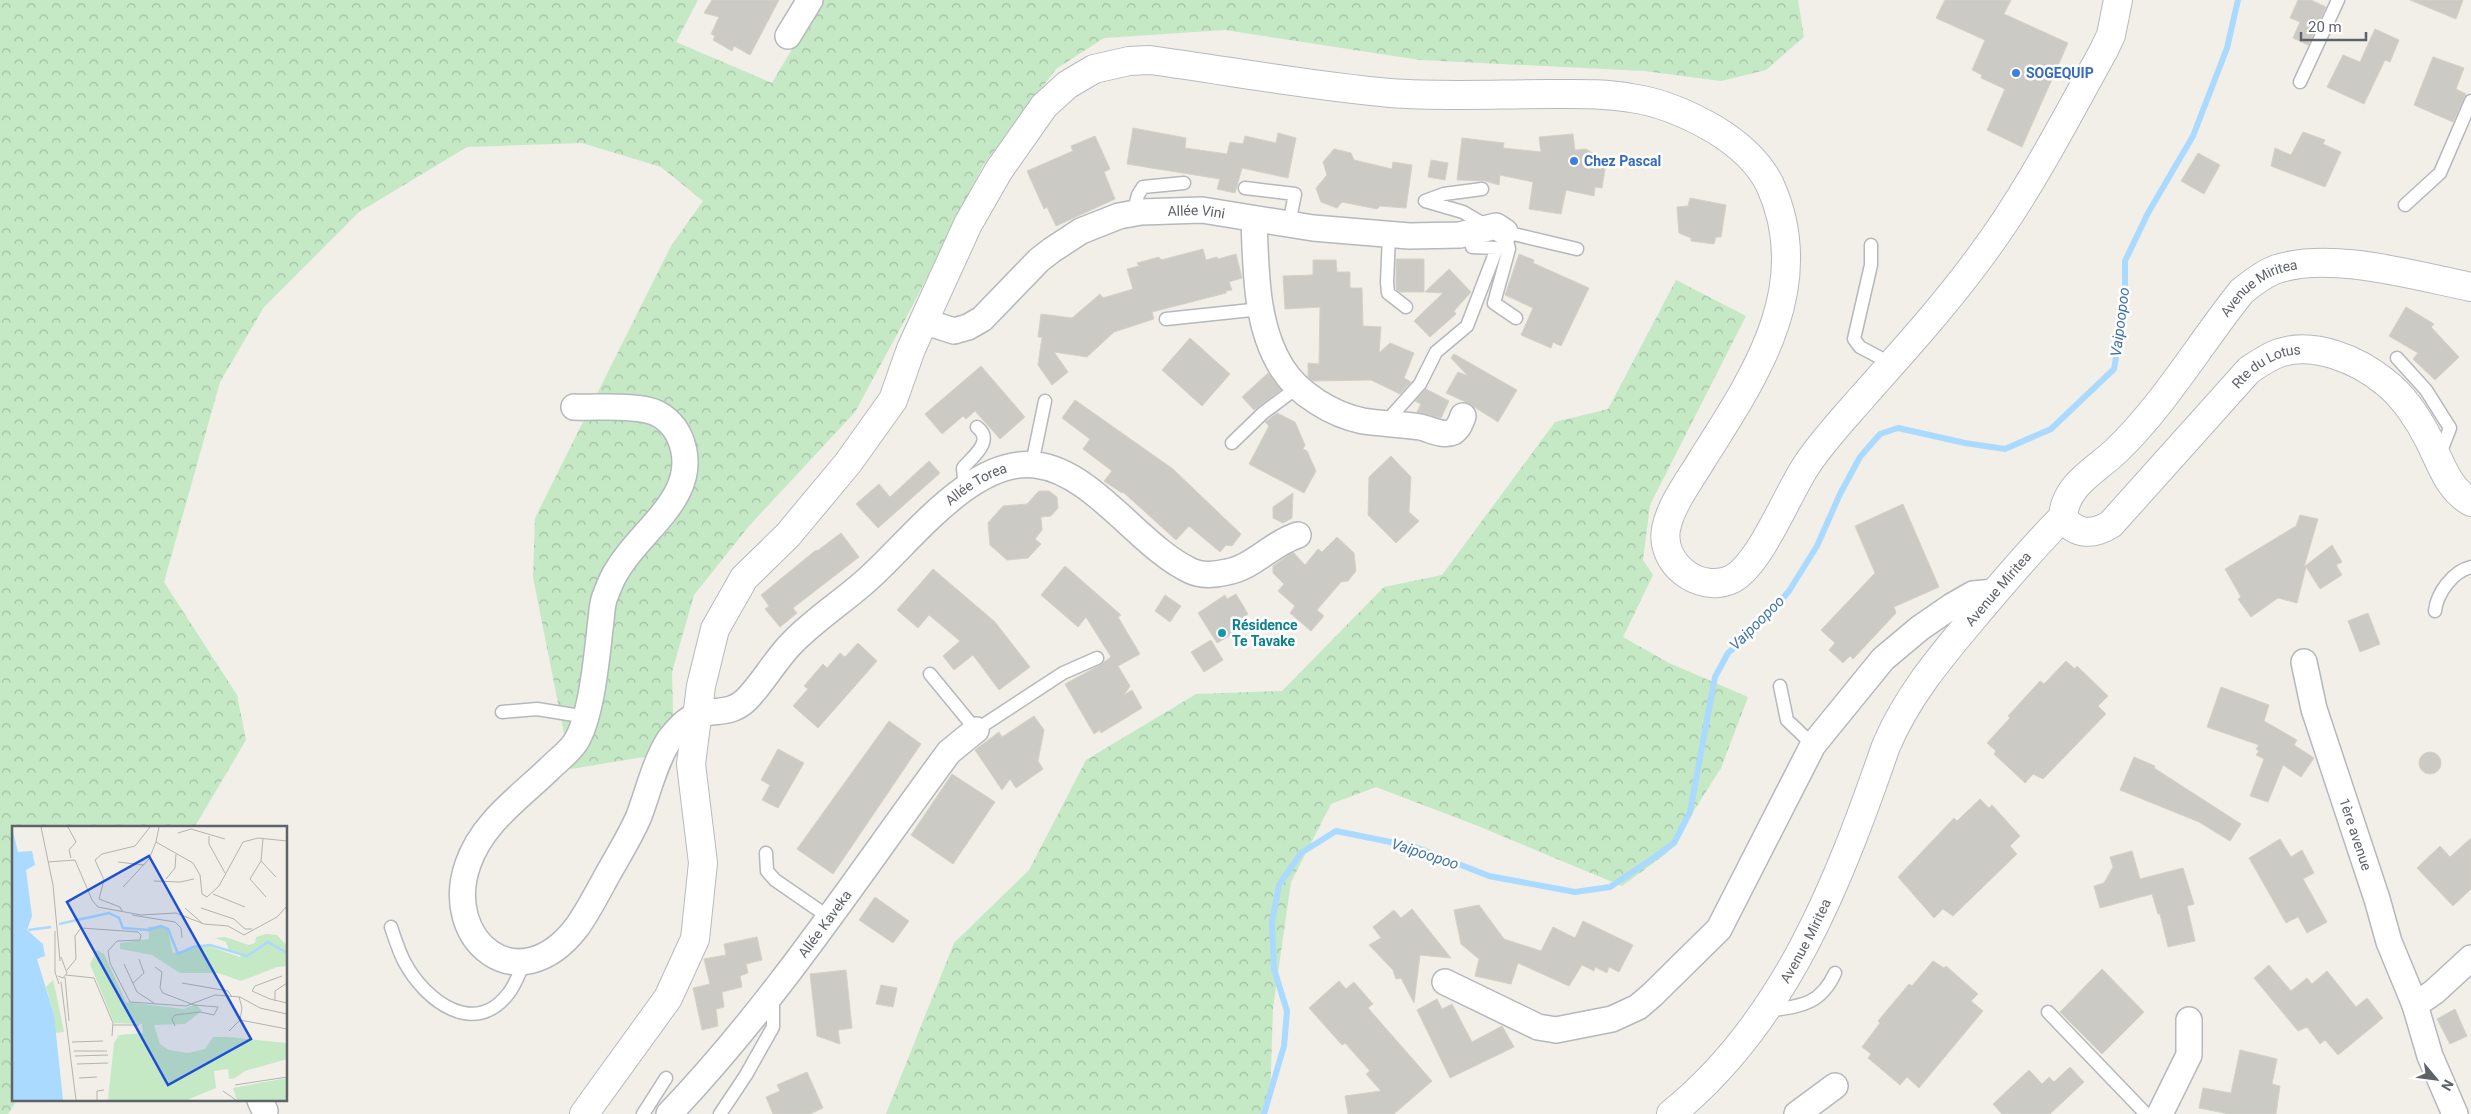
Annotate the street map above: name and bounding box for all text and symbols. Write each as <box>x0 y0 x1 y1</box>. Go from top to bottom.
scale bar <box>2301 10 2366 42</box>
text: 20 m <box>2308 18 2342 36</box>
place label: SOGEQUIP <box>2026 65 2094 81</box>
marker: SOGEQUIP <box>2010 67 2022 79</box>
place label: Chez Pascal <box>1584 153 1661 169</box>
marker: Chez Pascal <box>1568 155 1580 167</box>
street label: Allée Vini <box>1167 202 1226 222</box>
street label: Avenue Miritea <box>2217 256 2299 320</box>
water label: Vaipoopoo <box>2107 286 2133 358</box>
street label: Rte du Lotus <box>2228 341 2301 392</box>
street label: Allée Torea <box>942 460 1009 508</box>
street label: Avenue Miritea <box>1962 548 2034 629</box>
water label: Vaipoopoo <box>1726 592 1788 654</box>
place label: Résidence Te Tavake <box>1232 617 1298 649</box>
marker: Résidence Te Tavake <box>1216 627 1228 639</box>
street label: 1ère avenue <box>2336 796 2375 873</box>
inset map <box>12 826 288 1102</box>
water label: Vaipoopoo <box>1389 835 1461 873</box>
street label: Allée Kaveka <box>795 887 855 961</box>
street label: Avenue Miritea <box>1777 896 1834 986</box>
north arrow <box>2411 1054 2461 1104</box>
text: N <box>2438 1077 2457 1094</box>

